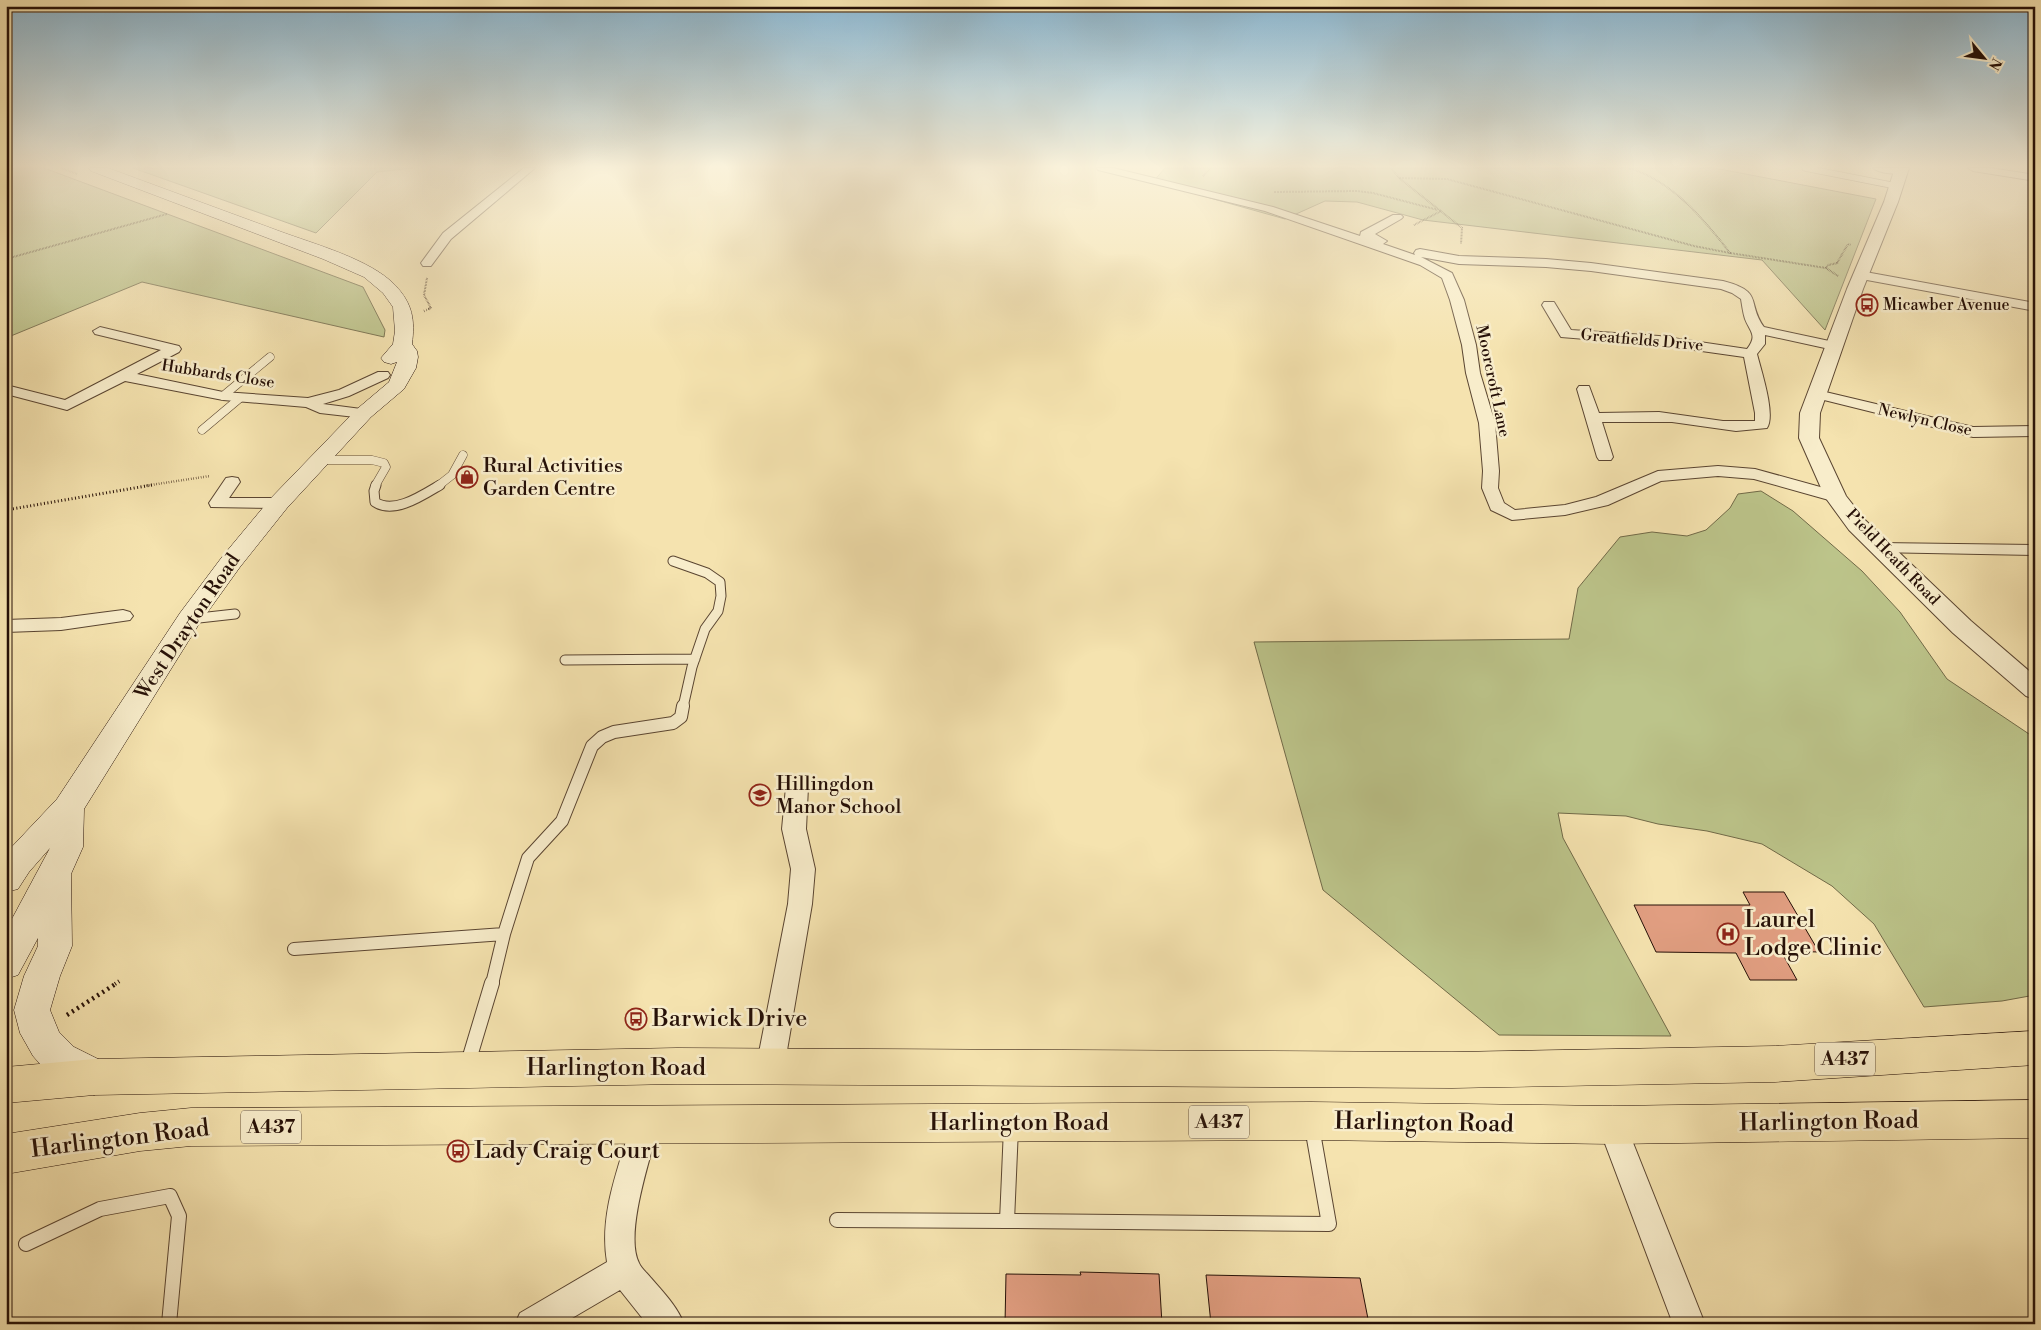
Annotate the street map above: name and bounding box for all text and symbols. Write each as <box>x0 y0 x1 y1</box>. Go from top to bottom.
north arrow <box>1958 32 2008 82</box>
text: N <box>1984 55 2005 73</box>
bus stop icon: Micawber Avenue <box>1855 293 1879 317</box>
place label: Micawber Avenue <box>1883 295 2010 315</box>
street label: Moorcroft Lane <box>1471 323 1515 439</box>
street label: Greatfields Drive <box>1580 325 1704 355</box>
street label: Hubbards Close <box>160 355 276 393</box>
street label: Newlyn Close <box>1876 399 1974 441</box>
place label: Rural Activities Garden Centre <box>483 454 623 502</box>
shop icon: Rural Activities Garden Centre <box>455 465 479 489</box>
street label: Pield Heath Road <box>1842 505 1944 609</box>
street label: West Drayton Road <box>129 548 247 706</box>
place label: Hillingdon Manor School <box>776 772 902 820</box>
school or university icon: Hillingdon Manor School <box>748 783 772 807</box>
place label: Laurel Lodge Clinic <box>1744 905 1882 963</box>
hospital icon: Laurel Lodge Clinic <box>1716 922 1740 946</box>
place label: Barwick Drive <box>651 1004 807 1034</box>
bus stop icon: Barwick Drive <box>624 1007 648 1031</box>
road number: A437 <box>1815 1042 1875 1076</box>
street label: Harlington Road <box>526 1053 706 1083</box>
street label: Harlington Road <box>1739 1105 1919 1139</box>
road number: A437 <box>1189 1106 1249 1138</box>
street label: Harlington Road <box>1334 1106 1514 1140</box>
street label: Harlington Road <box>929 1108 1109 1138</box>
road number: A437 <box>241 1110 301 1144</box>
street label: Harlington Road <box>29 1113 211 1165</box>
place label: Lady Craig Court <box>474 1136 660 1166</box>
bus stop icon: Lady Craig Court <box>446 1139 470 1163</box>

